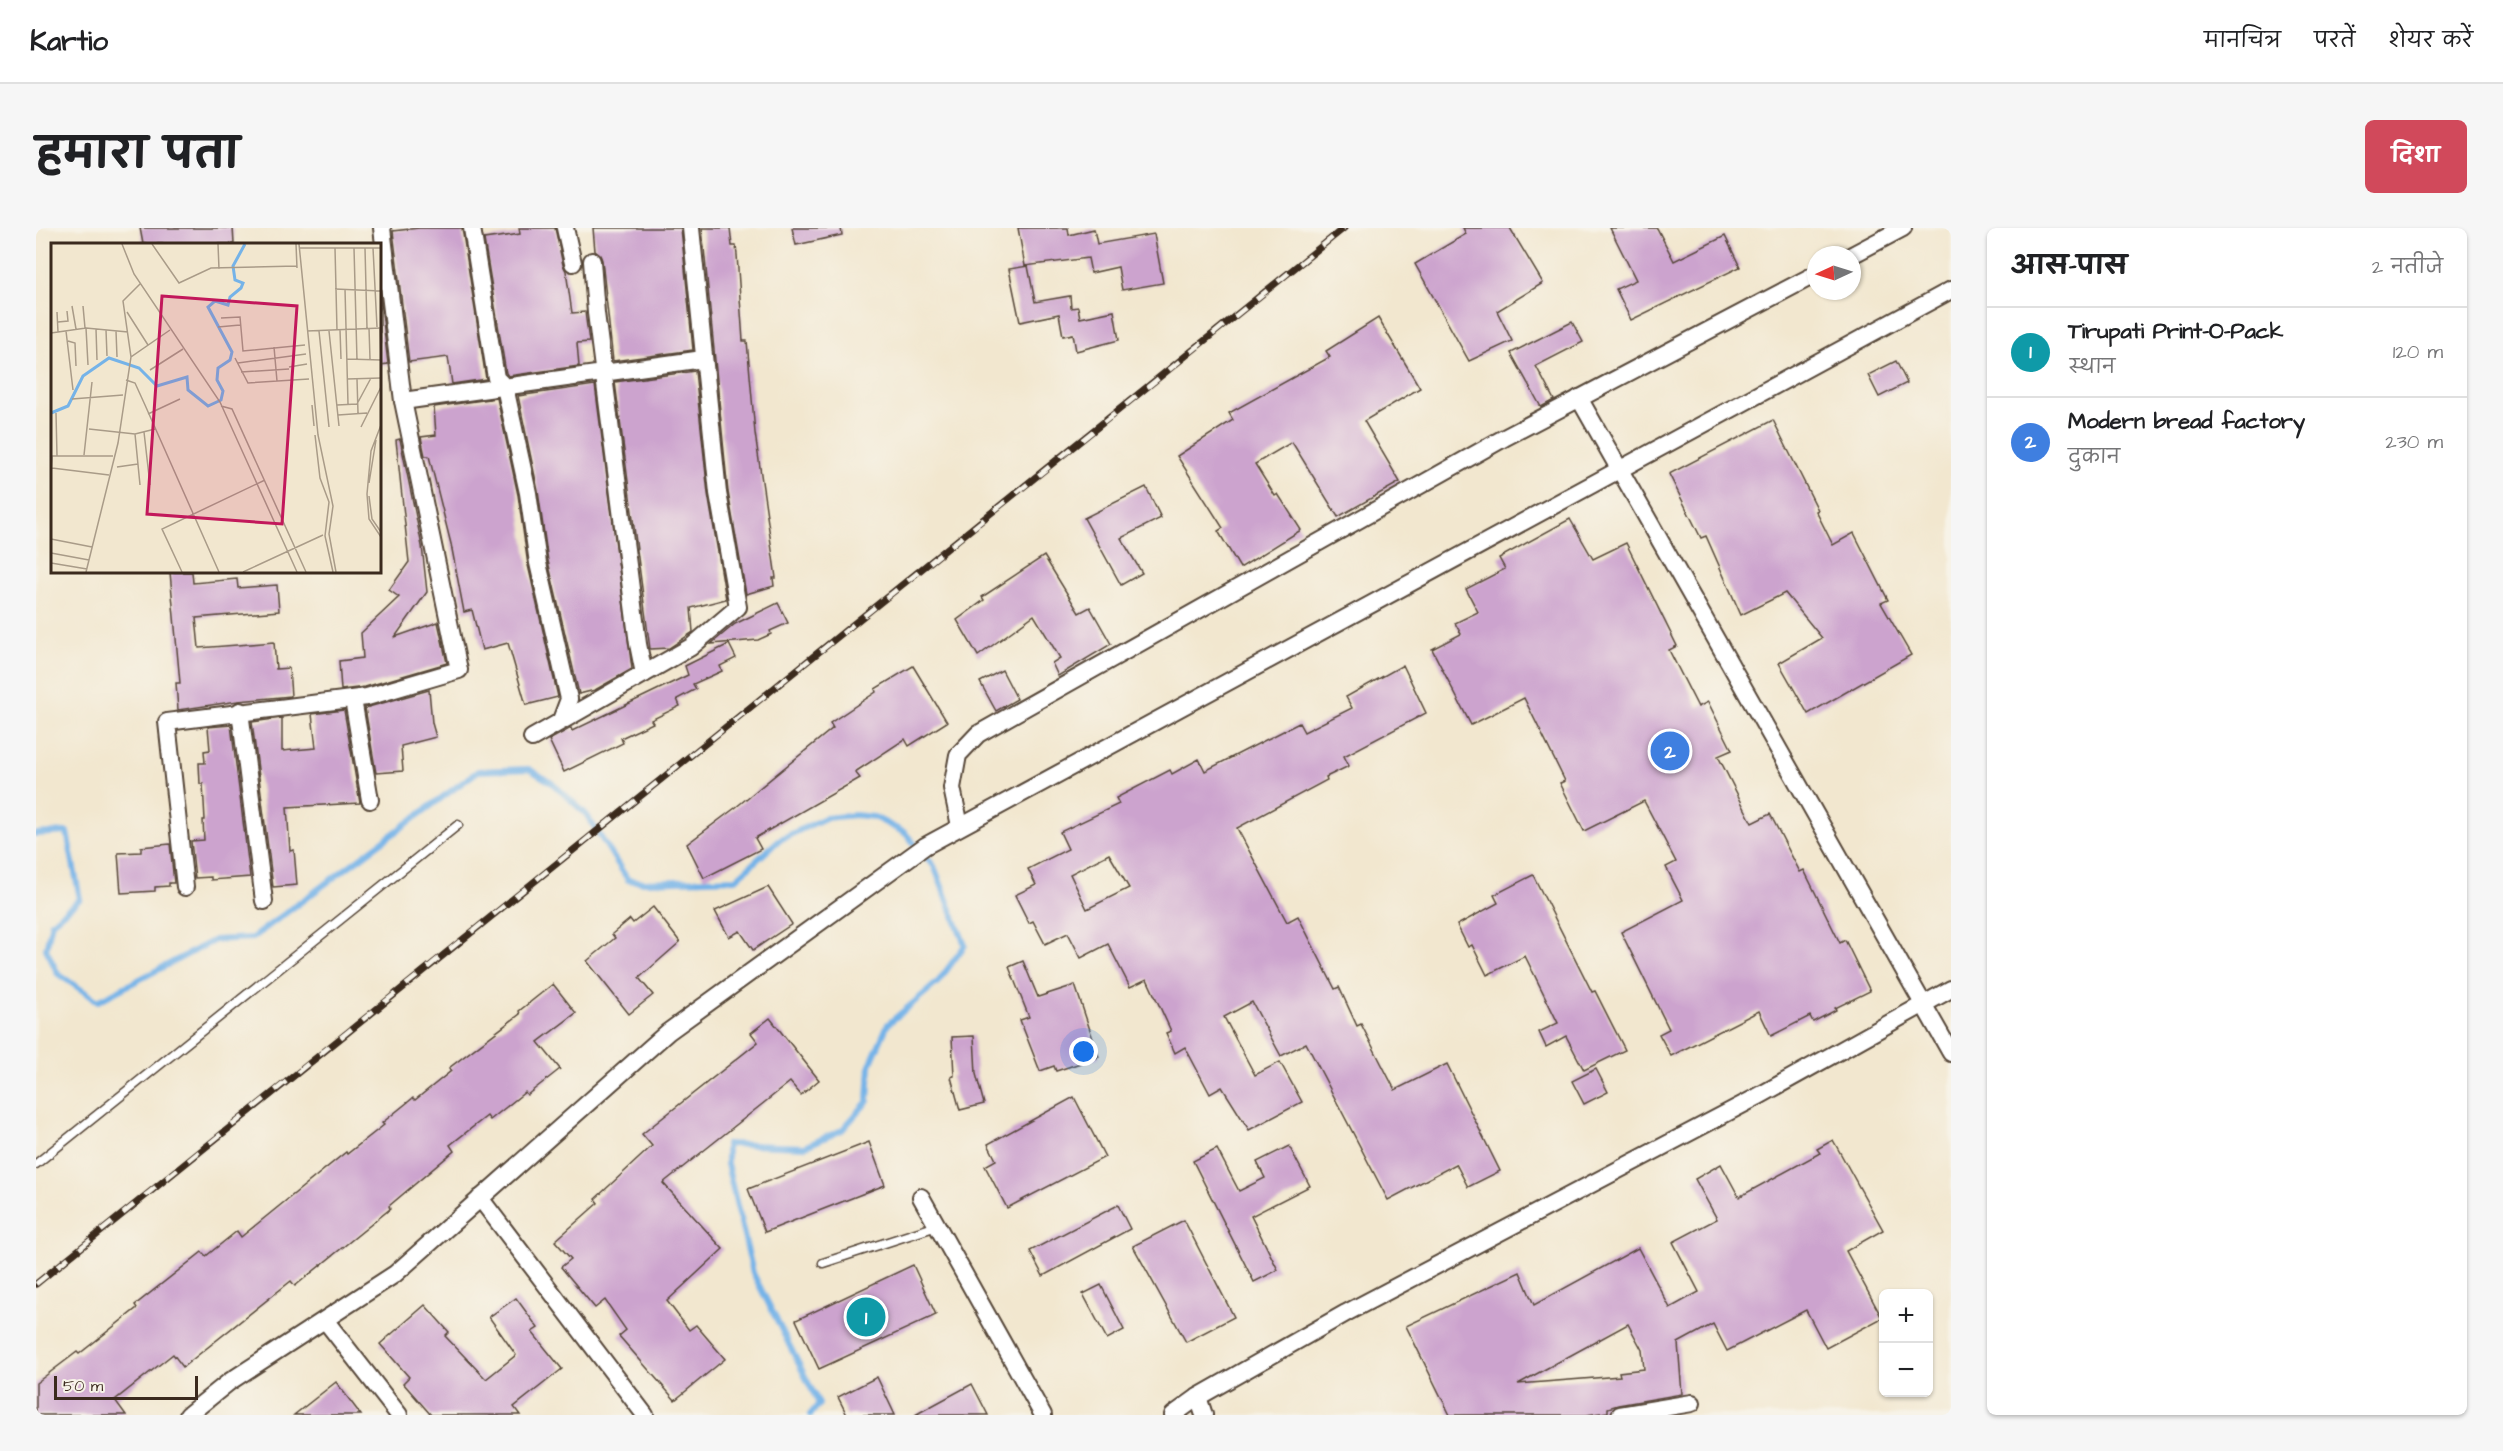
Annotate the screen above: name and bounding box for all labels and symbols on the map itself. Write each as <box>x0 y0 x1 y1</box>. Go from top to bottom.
inset map <box>51 243 381 573</box>
north arrow <box>1807 246 1861 300</box>
pin: 2 <box>1650 728 1690 774</box>
your location <box>1069 1037 1098 1066</box>
pin: 1 <box>846 1294 886 1340</box>
scale bar <box>54 1373 198 1400</box>

